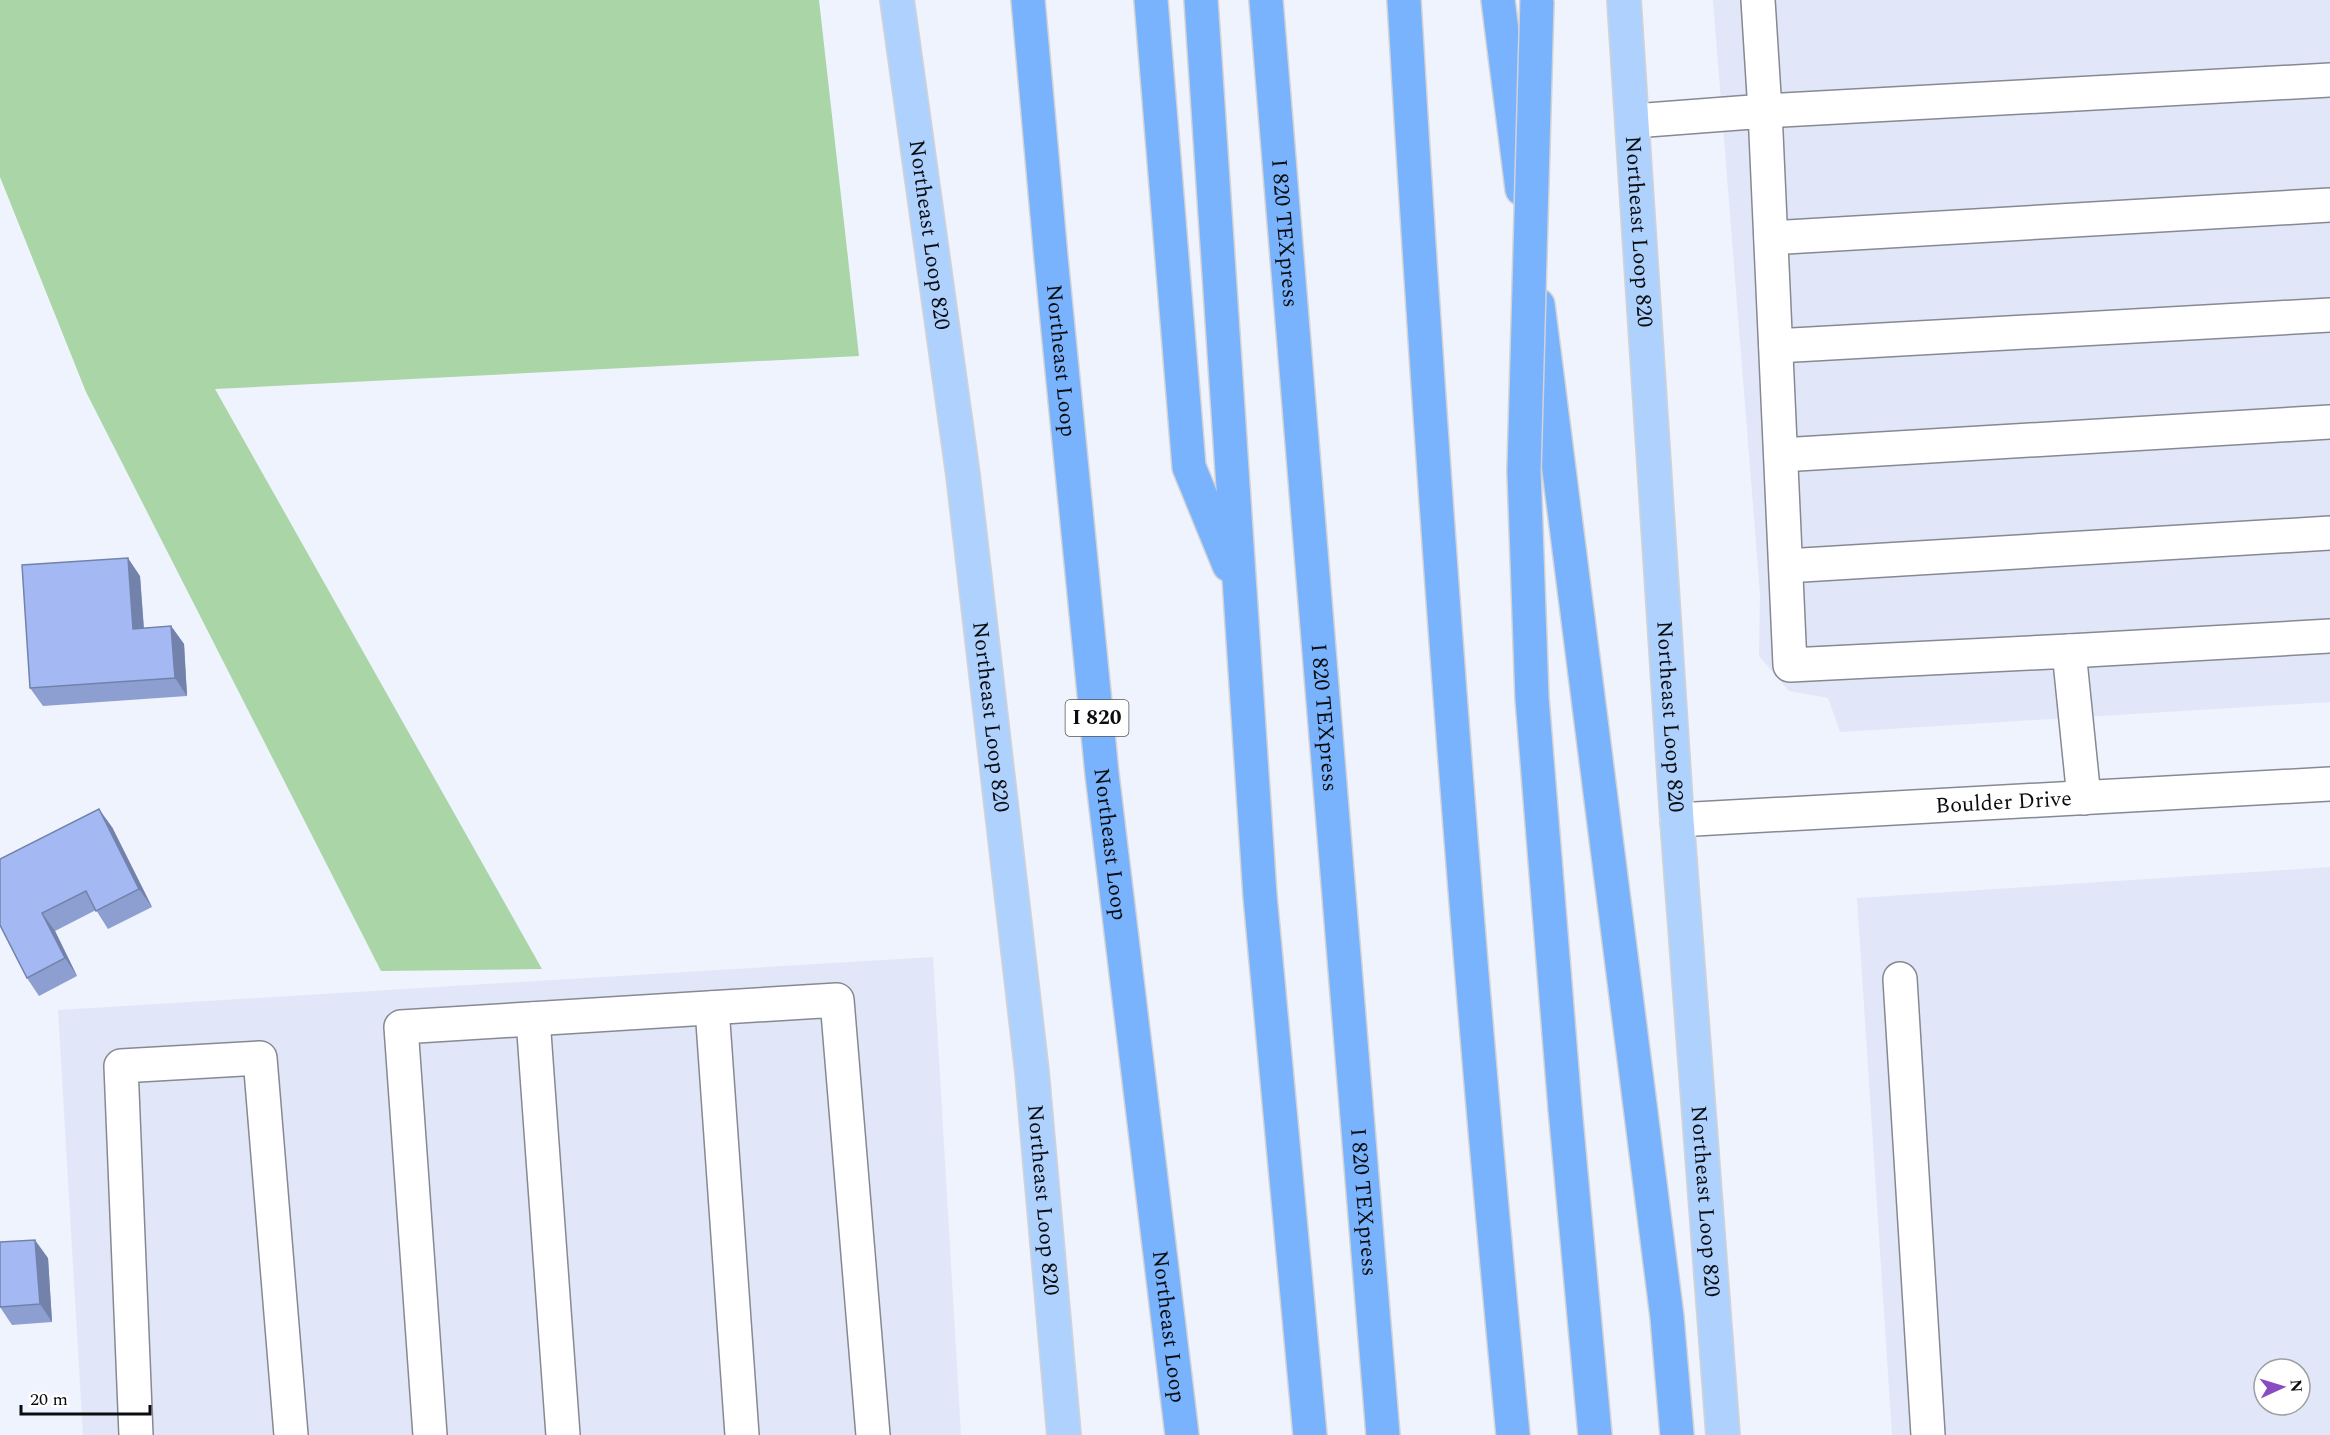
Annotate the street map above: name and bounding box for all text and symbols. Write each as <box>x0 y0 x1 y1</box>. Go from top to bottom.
street label: Northeast Loop 820 <box>1616 135 1662 328</box>
street label: Northeast Loop 820 <box>900 137 959 332</box>
street label: I 820 TEXpress <box>1263 158 1308 309</box>
street label: Northeast Loop <box>1037 283 1085 438</box>
street label: Northeast Loop 820 <box>964 620 1018 814</box>
street label: Northeast Loop 820 <box>1648 620 1693 813</box>
street label: I 820 TEXpress <box>1302 642 1347 793</box>
road number: I 820 <box>1066 700 1128 736</box>
street label: Northeast Loop <box>1085 766 1136 922</box>
street label: Boulder Drive <box>1934 782 2073 822</box>
street label: Northeast Loop 820 <box>1018 1103 1068 1297</box>
street label: Northeast Loop 820 <box>1682 1104 1729 1298</box>
street label: I 820 TEXpress <box>1342 1127 1386 1278</box>
street label: Northeast Loop <box>1143 1248 1194 1404</box>
north arrow <box>2252 1357 2312 1417</box>
scale bar <box>21 1378 150 1416</box>
text: N <box>2284 1379 2308 1393</box>
text: 20 m <box>30 1386 68 1413</box>

